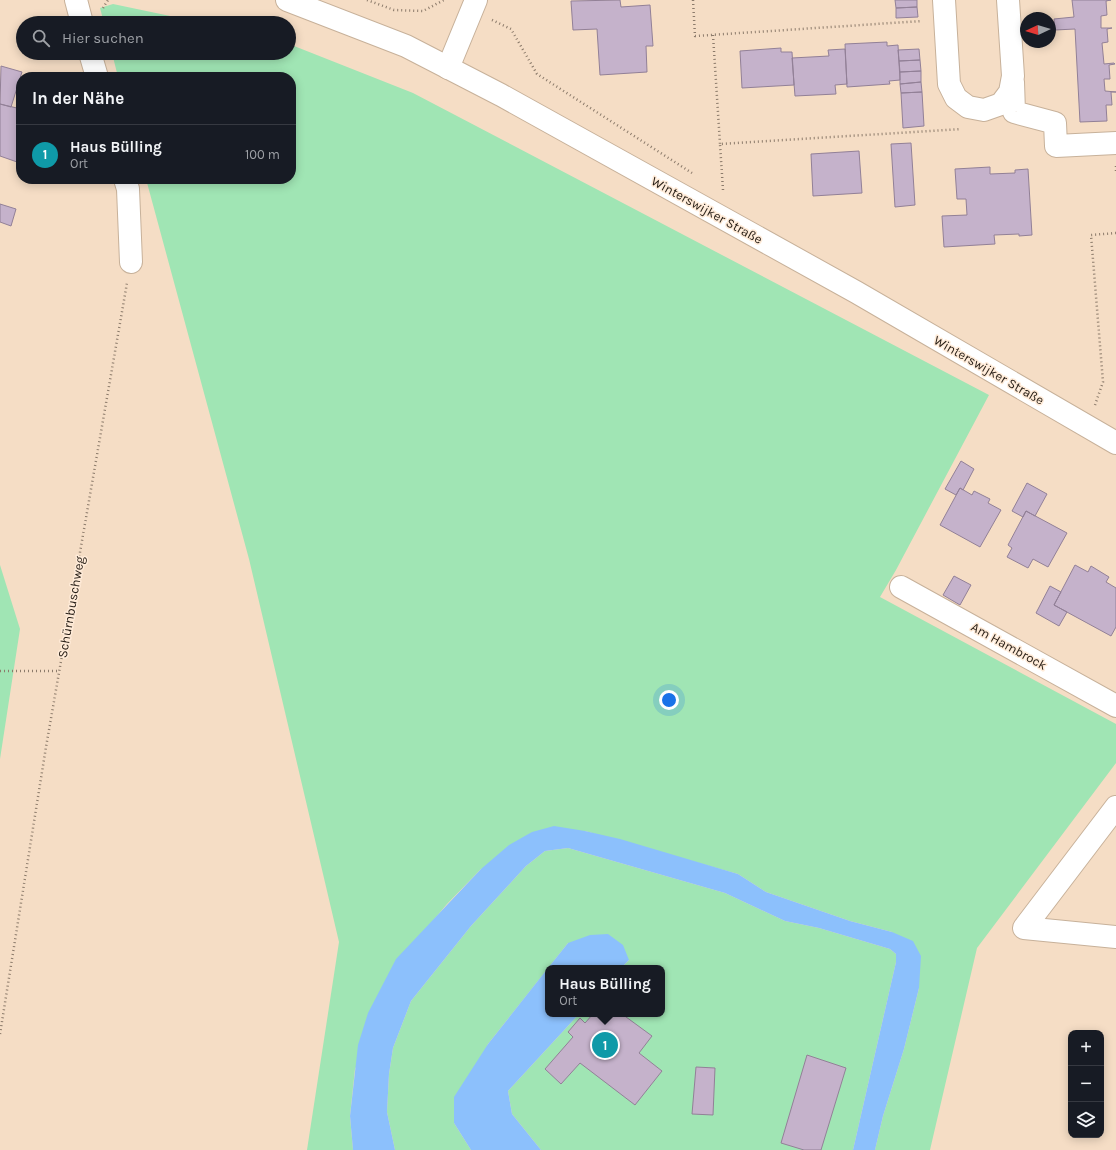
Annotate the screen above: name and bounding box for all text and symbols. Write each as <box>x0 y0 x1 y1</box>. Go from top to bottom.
north arrow <box>1020 12 1056 48</box>
search box <box>16 16 296 60</box>
icon: search <box>30 27 52 49</box>
text: Hier suchen <box>62 29 144 47</box>
text: In der Nähe <box>32 88 124 108</box>
text: Haus Bülling <box>70 138 162 156</box>
text: 1 <box>43 147 47 162</box>
text: 100 m <box>245 147 280 162</box>
text: Ort <box>70 156 88 171</box>
street label: Winterswijker Straße <box>649 173 766 247</box>
street label: Winterswijker Straße <box>931 332 1047 408</box>
street label: Schürnbuschweg <box>55 554 87 659</box>
street label: Am Hambrock <box>969 619 1049 673</box>
your location <box>659 690 679 710</box>
popup <box>545 965 665 1017</box>
text: Haus Bülling <box>559 975 651 993</box>
text: Ort <box>559 993 577 1008</box>
pin: 1 <box>592 1030 618 1060</box>
map controls <box>1068 1030 1104 1138</box>
button: + <box>1068 1030 1104 1066</box>
button: − <box>1068 1066 1104 1102</box>
button: layers <box>1068 1102 1104 1138</box>

